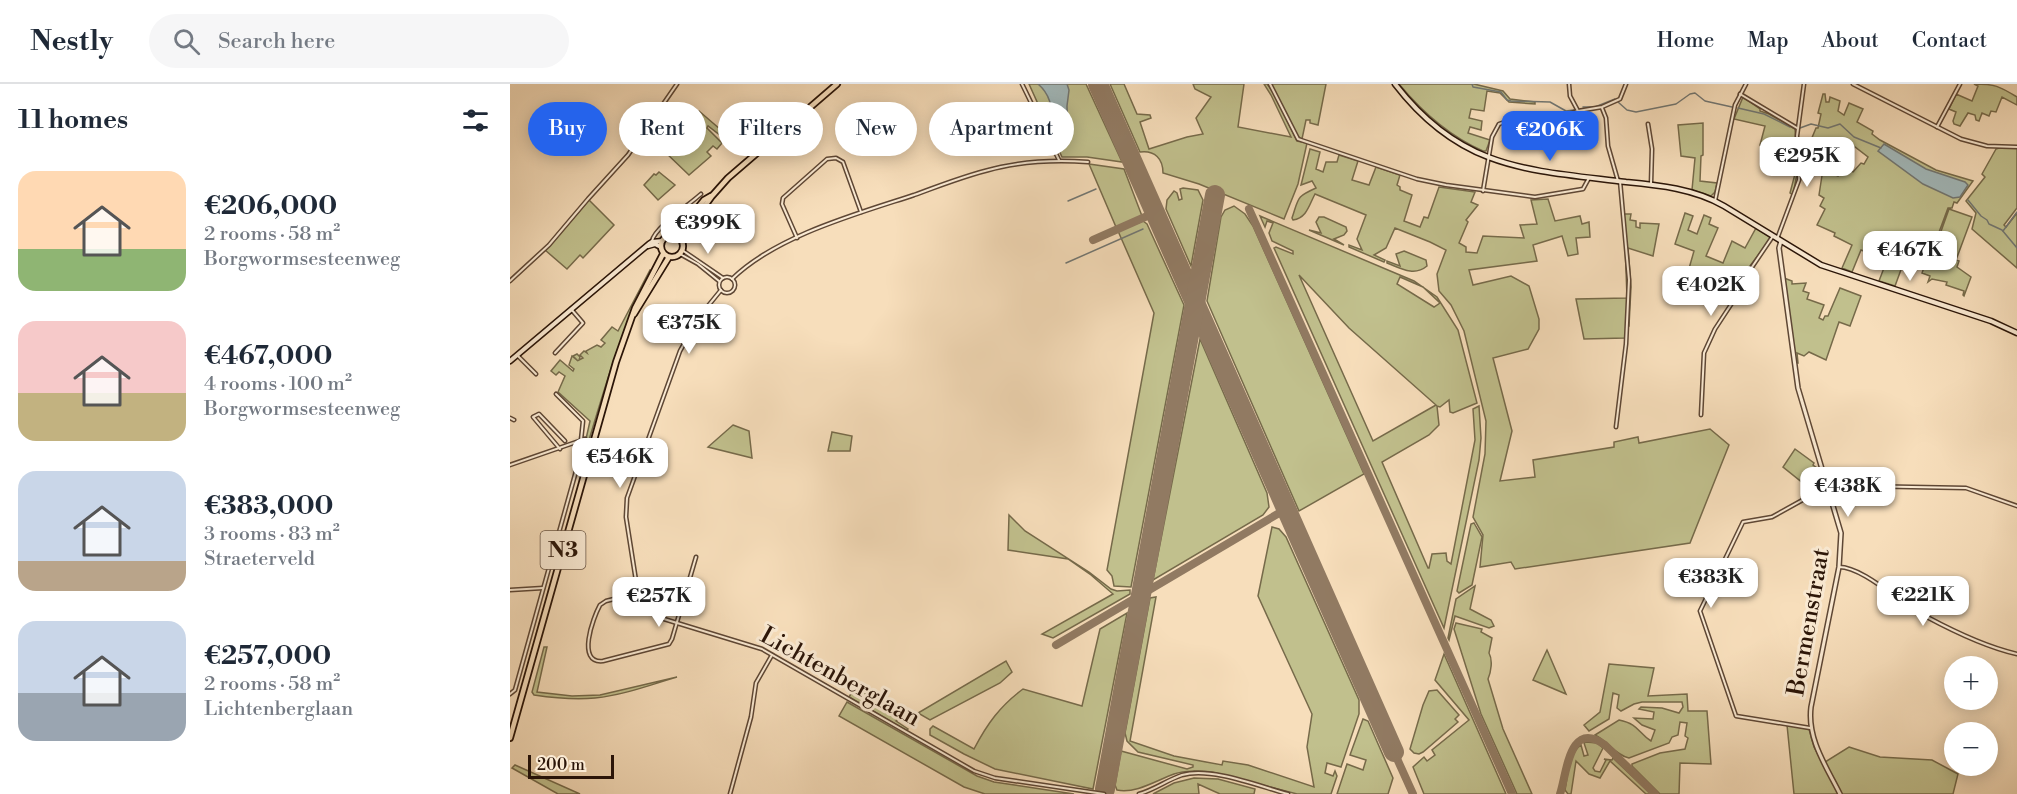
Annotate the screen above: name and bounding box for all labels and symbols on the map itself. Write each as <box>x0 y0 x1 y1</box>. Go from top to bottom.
pin: €206K <box>1508 111 1592 162</box>
pin: €295K <box>1765 137 1849 188</box>
pin: €399K <box>666 204 750 255</box>
pin: €467K <box>1868 231 1952 282</box>
pin: €402K <box>1669 266 1753 317</box>
pin: €375K <box>647 304 731 355</box>
pin: €546K <box>578 438 662 489</box>
pin: €438K <box>1806 467 1890 518</box>
road number: N3 <box>541 531 586 569</box>
street label: Bermenstraat <box>1781 545 1837 699</box>
pin: €383K <box>1669 558 1753 609</box>
pin: €221K <box>1881 576 1965 627</box>
pin: €257K <box>617 577 701 628</box>
street label: Lichtenberglaan <box>755 621 925 733</box>
scale bar <box>528 752 614 780</box>

